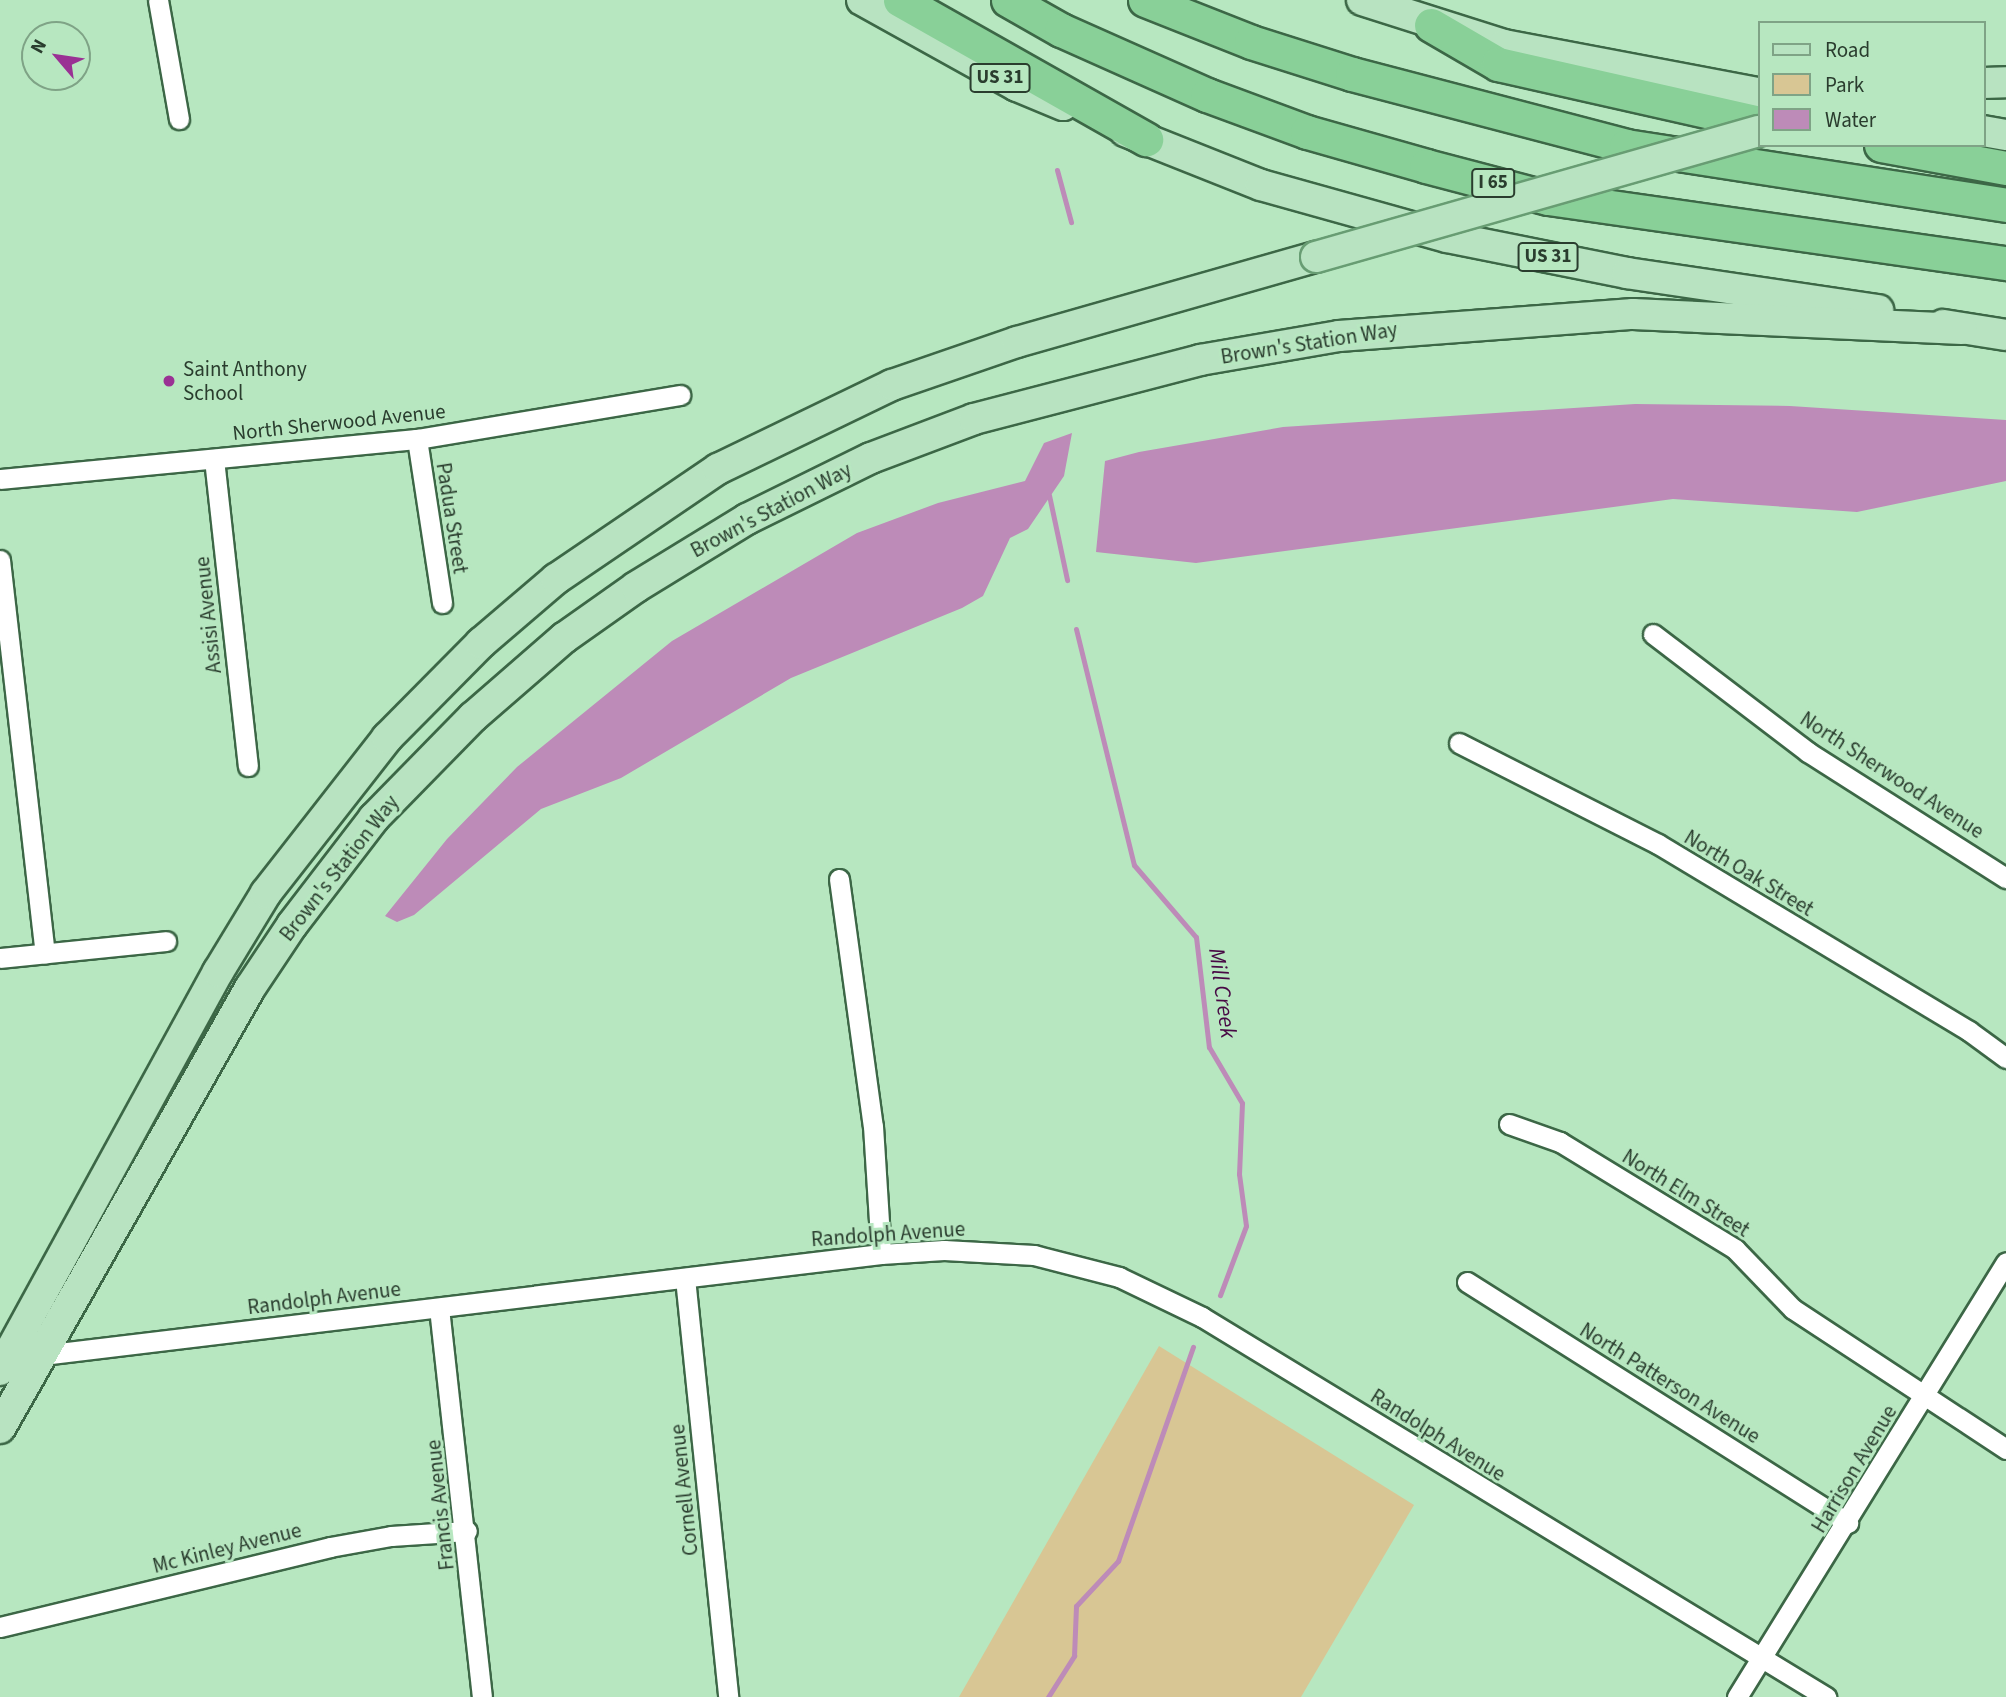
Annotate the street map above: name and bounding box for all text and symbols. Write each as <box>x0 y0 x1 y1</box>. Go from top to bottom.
north arrow <box>21 21 91 91</box>
legend <box>1758 21 1985 147</box>
text: N <box>24 34 54 59</box>
text: Road <box>1825 35 1870 65</box>
road number: US 31 <box>968 62 1032 94</box>
text: Park <box>1825 70 1864 100</box>
text: Water <box>1825 105 1876 135</box>
road number: I 65 <box>1470 168 1516 198</box>
road number: US 31 <box>1516 242 1580 272</box>
street label: Brown's Station Way <box>1219 317 1399 369</box>
place label: Saint Anthony School <box>183 356 307 406</box>
marker: Saint Anthony School <box>161 373 177 389</box>
street label: North Sherwood Avenue <box>231 398 447 446</box>
street label: Brown's Station Way <box>686 457 856 563</box>
street label: Padua Street <box>431 461 473 575</box>
street label: Assisi Avenue <box>189 555 227 675</box>
street label: North Sherwood Avenue <box>1795 706 1989 844</box>
street label: Brown's Station Way <box>274 790 404 946</box>
street label: North Oak Street <box>1680 824 1818 922</box>
water label: Mill Creek <box>1202 946 1242 1040</box>
street label: North Elm Street <box>1618 1144 1754 1242</box>
street label: Randolph Avenue <box>810 1216 966 1252</box>
street label: Randolph Avenue <box>246 1276 402 1320</box>
street label: North Patterson Avenue <box>1575 1317 1765 1449</box>
street label: Randolph Avenue <box>1366 1383 1510 1487</box>
street label: Harrison Avenue <box>1806 1401 1902 1537</box>
street label: Cornell Avenue <box>665 1423 703 1557</box>
street label: Francis Avenue <box>421 1438 459 1572</box>
street label: Mc Kinley Avenue <box>150 1517 304 1579</box>

